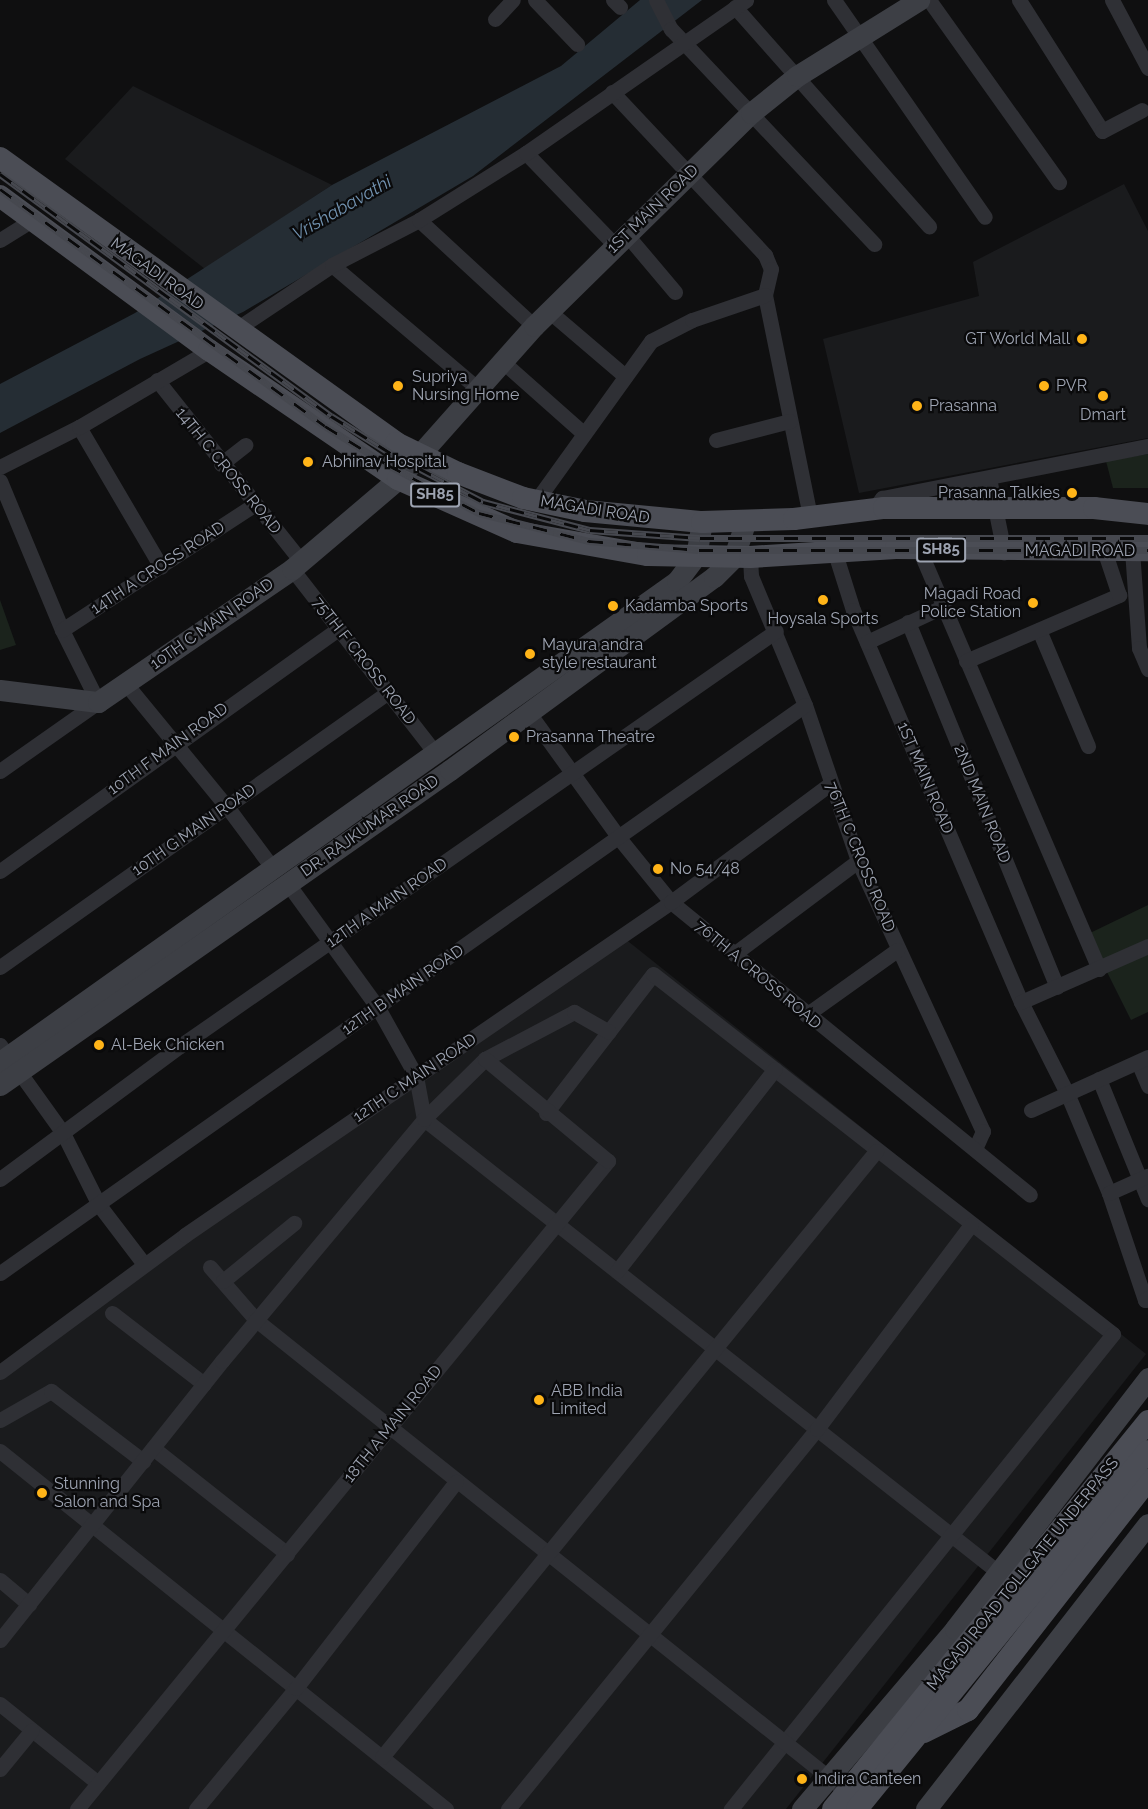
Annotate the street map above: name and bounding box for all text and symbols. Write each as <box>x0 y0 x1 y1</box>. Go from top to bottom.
street label: 1ST MAIN ROAD <box>603 160 703 258</box>
water label: Vrishabavathi <box>289 171 395 245</box>
street label: MAGADI ROAD <box>107 234 207 314</box>
place label: GT World Mall <box>964 329 1070 349</box>
marker: GT World Mall <box>1075 332 1089 346</box>
place label: Supriya Nursing Home <box>412 367 519 405</box>
place label: PVR <box>1056 376 1087 396</box>
marker: Supriya Nursing Home <box>389 377 407 395</box>
marker: PVR <box>1037 379 1051 393</box>
marker: Dmart <box>1096 389 1110 403</box>
place label: Prasanna <box>929 396 997 416</box>
marker: Prasanna <box>910 399 924 413</box>
street label: 14TH C CROSS ROAD <box>171 404 285 538</box>
place label: Dmart <box>1080 405 1126 425</box>
place label: Abhinav Hospital <box>322 452 447 472</box>
marker: Abhinav Hospital <box>299 453 317 471</box>
road number: SH85 <box>410 483 460 507</box>
place label: Prasanna Talkies <box>938 483 1060 503</box>
marker: Prasanna Talkies <box>1065 486 1079 500</box>
street label: MAGADI ROAD <box>539 492 651 528</box>
street label: 14TH A CROSS ROAD <box>87 517 229 619</box>
road number: SH85 <box>916 538 966 562</box>
street label: MAGADI ROAD <box>1025 541 1135 561</box>
street label: 10TH C MAIN ROAD <box>147 574 277 674</box>
place label: Magadi Road Police Station <box>920 584 1021 622</box>
street label: 75TH F CROSS ROAD <box>308 593 420 729</box>
marker: Hoysala Sports <box>816 593 830 607</box>
place label: Kadamba Sports <box>625 596 748 616</box>
marker: Magadi Road Police Station <box>1026 596 1040 610</box>
marker: Kadamba Sports <box>606 599 620 613</box>
place label: Hoysala Sports <box>768 609 878 629</box>
place label: Mayura andra style restaurant <box>542 635 657 673</box>
marker: Mayura andra style restaurant <box>523 647 537 661</box>
street label: 10TH F MAIN ROAD <box>104 699 232 799</box>
street label: 1ST MAIN ROAD <box>893 719 957 837</box>
place label: Prasanna Theatre <box>526 727 655 747</box>
marker: Prasanna Theatre <box>507 730 521 744</box>
street label: 2ND MAIN ROAD <box>950 742 1014 866</box>
street label: DR. RAJKUMAR ROAD <box>297 771 443 881</box>
street label: 76TH C CROSS ROAD <box>821 779 899 935</box>
street label: 10TH G MAIN ROAD <box>129 780 259 880</box>
street label: 12TH A MAIN ROAD <box>322 854 452 952</box>
place label: No 54/48 <box>670 859 740 879</box>
marker: No 54/48 <box>651 862 665 876</box>
street label: 76TH A CROSS ROAD <box>691 916 825 1034</box>
street label: 12TH B MAIN ROAD <box>338 941 468 1039</box>
street label: 12TH C MAIN ROAD <box>350 1030 480 1126</box>
place label: Al-Bek Chicken <box>111 1035 225 1055</box>
marker: Al-Bek Chicken <box>92 1038 106 1052</box>
street label: 18TH A MAIN ROAD <box>339 1361 447 1487</box>
place label: ABB India Limited <box>551 1381 623 1419</box>
marker: ABB India Limited <box>532 1393 546 1407</box>
street label: MAGADI ROAD TOLLGATE UNDERPASS <box>923 1454 1123 1694</box>
place label: Stunning Salon and Spa <box>54 1474 160 1512</box>
marker: Stunning Salon and Spa <box>35 1486 49 1500</box>
place label: Indira Canteen <box>814 1769 921 1789</box>
marker: Indira Canteen <box>795 1772 809 1786</box>

